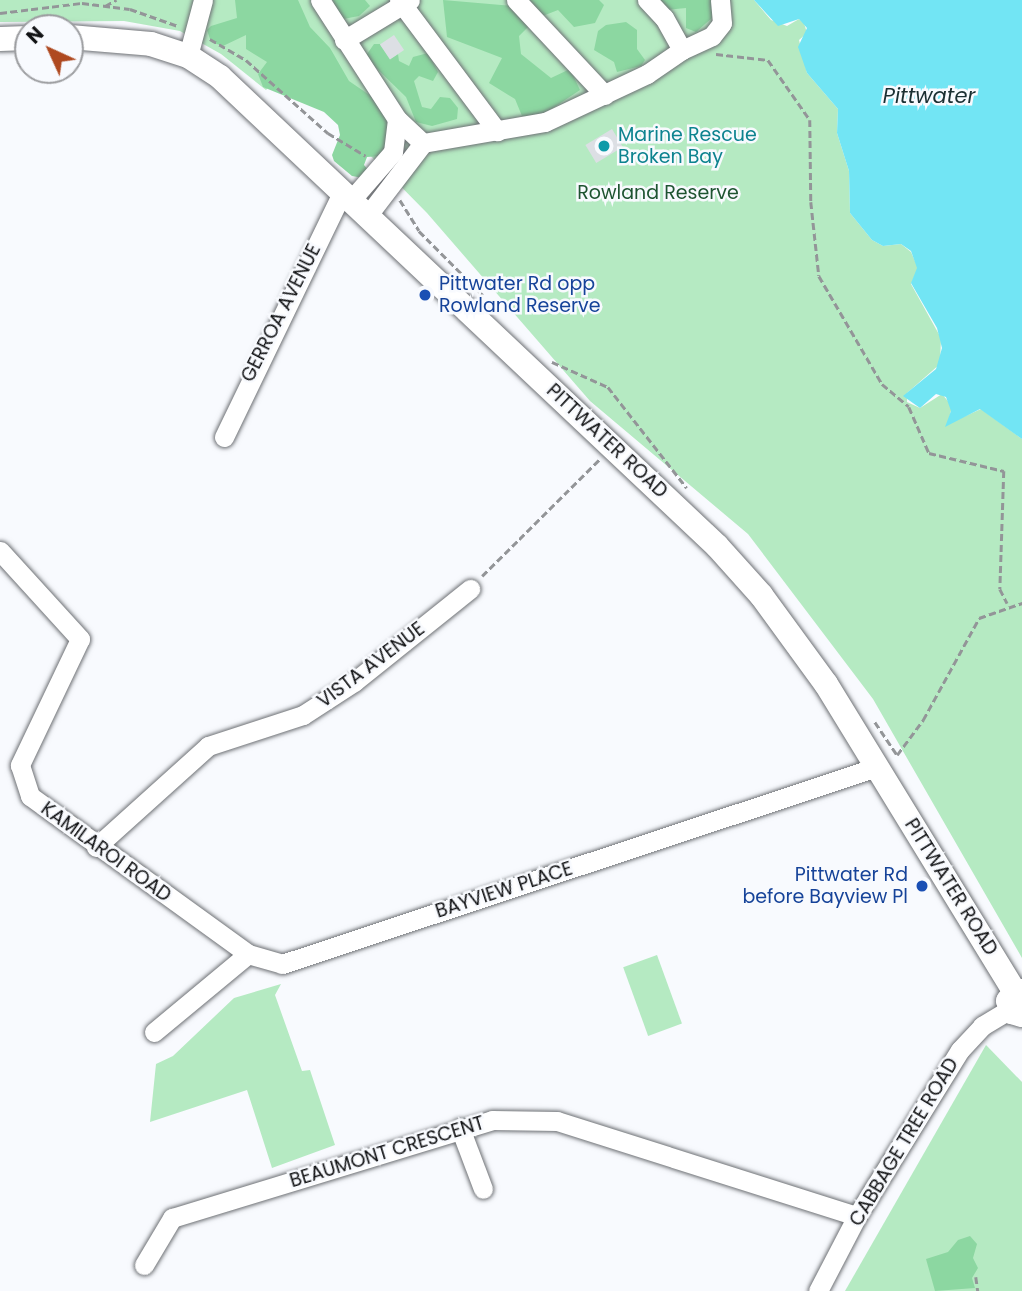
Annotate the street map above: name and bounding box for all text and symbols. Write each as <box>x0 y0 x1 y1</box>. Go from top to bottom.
north arrow <box>14 14 84 84</box>
text: N <box>21 21 50 50</box>
water label: Pittwater <box>883 83 975 109</box>
place label: Marine Rescue Broken Bay <box>618 124 757 168</box>
marker: Marine Rescue Broken Bay <box>596 138 612 154</box>
park label: Rowland Reserve <box>577 182 739 204</box>
street label: GERROA AVENUE <box>236 240 326 386</box>
place label: Pittwater Rd opp Rowland Reserve <box>439 273 600 317</box>
marker: Pittwater Rd opp Rowland Reserve <box>417 287 433 303</box>
street label: PITTWATER ROAD <box>542 379 672 503</box>
street label: VISTA AVENUE <box>313 617 429 713</box>
street label: KAMILAROI ROAD <box>37 797 175 907</box>
street label: PITTWATER ROAD <box>900 814 1002 960</box>
street label: BAYVIEW PLACE <box>433 857 575 923</box>
place label: Pittwater Rd before Bayview Pl <box>742 864 908 908</box>
marker: Pittwater Rd before Bayview Pl <box>914 878 930 894</box>
street label: CABBAGE TREE ROAD <box>845 1054 963 1230</box>
street label: BEAUMONT CRESCENT <box>287 1112 487 1192</box>

